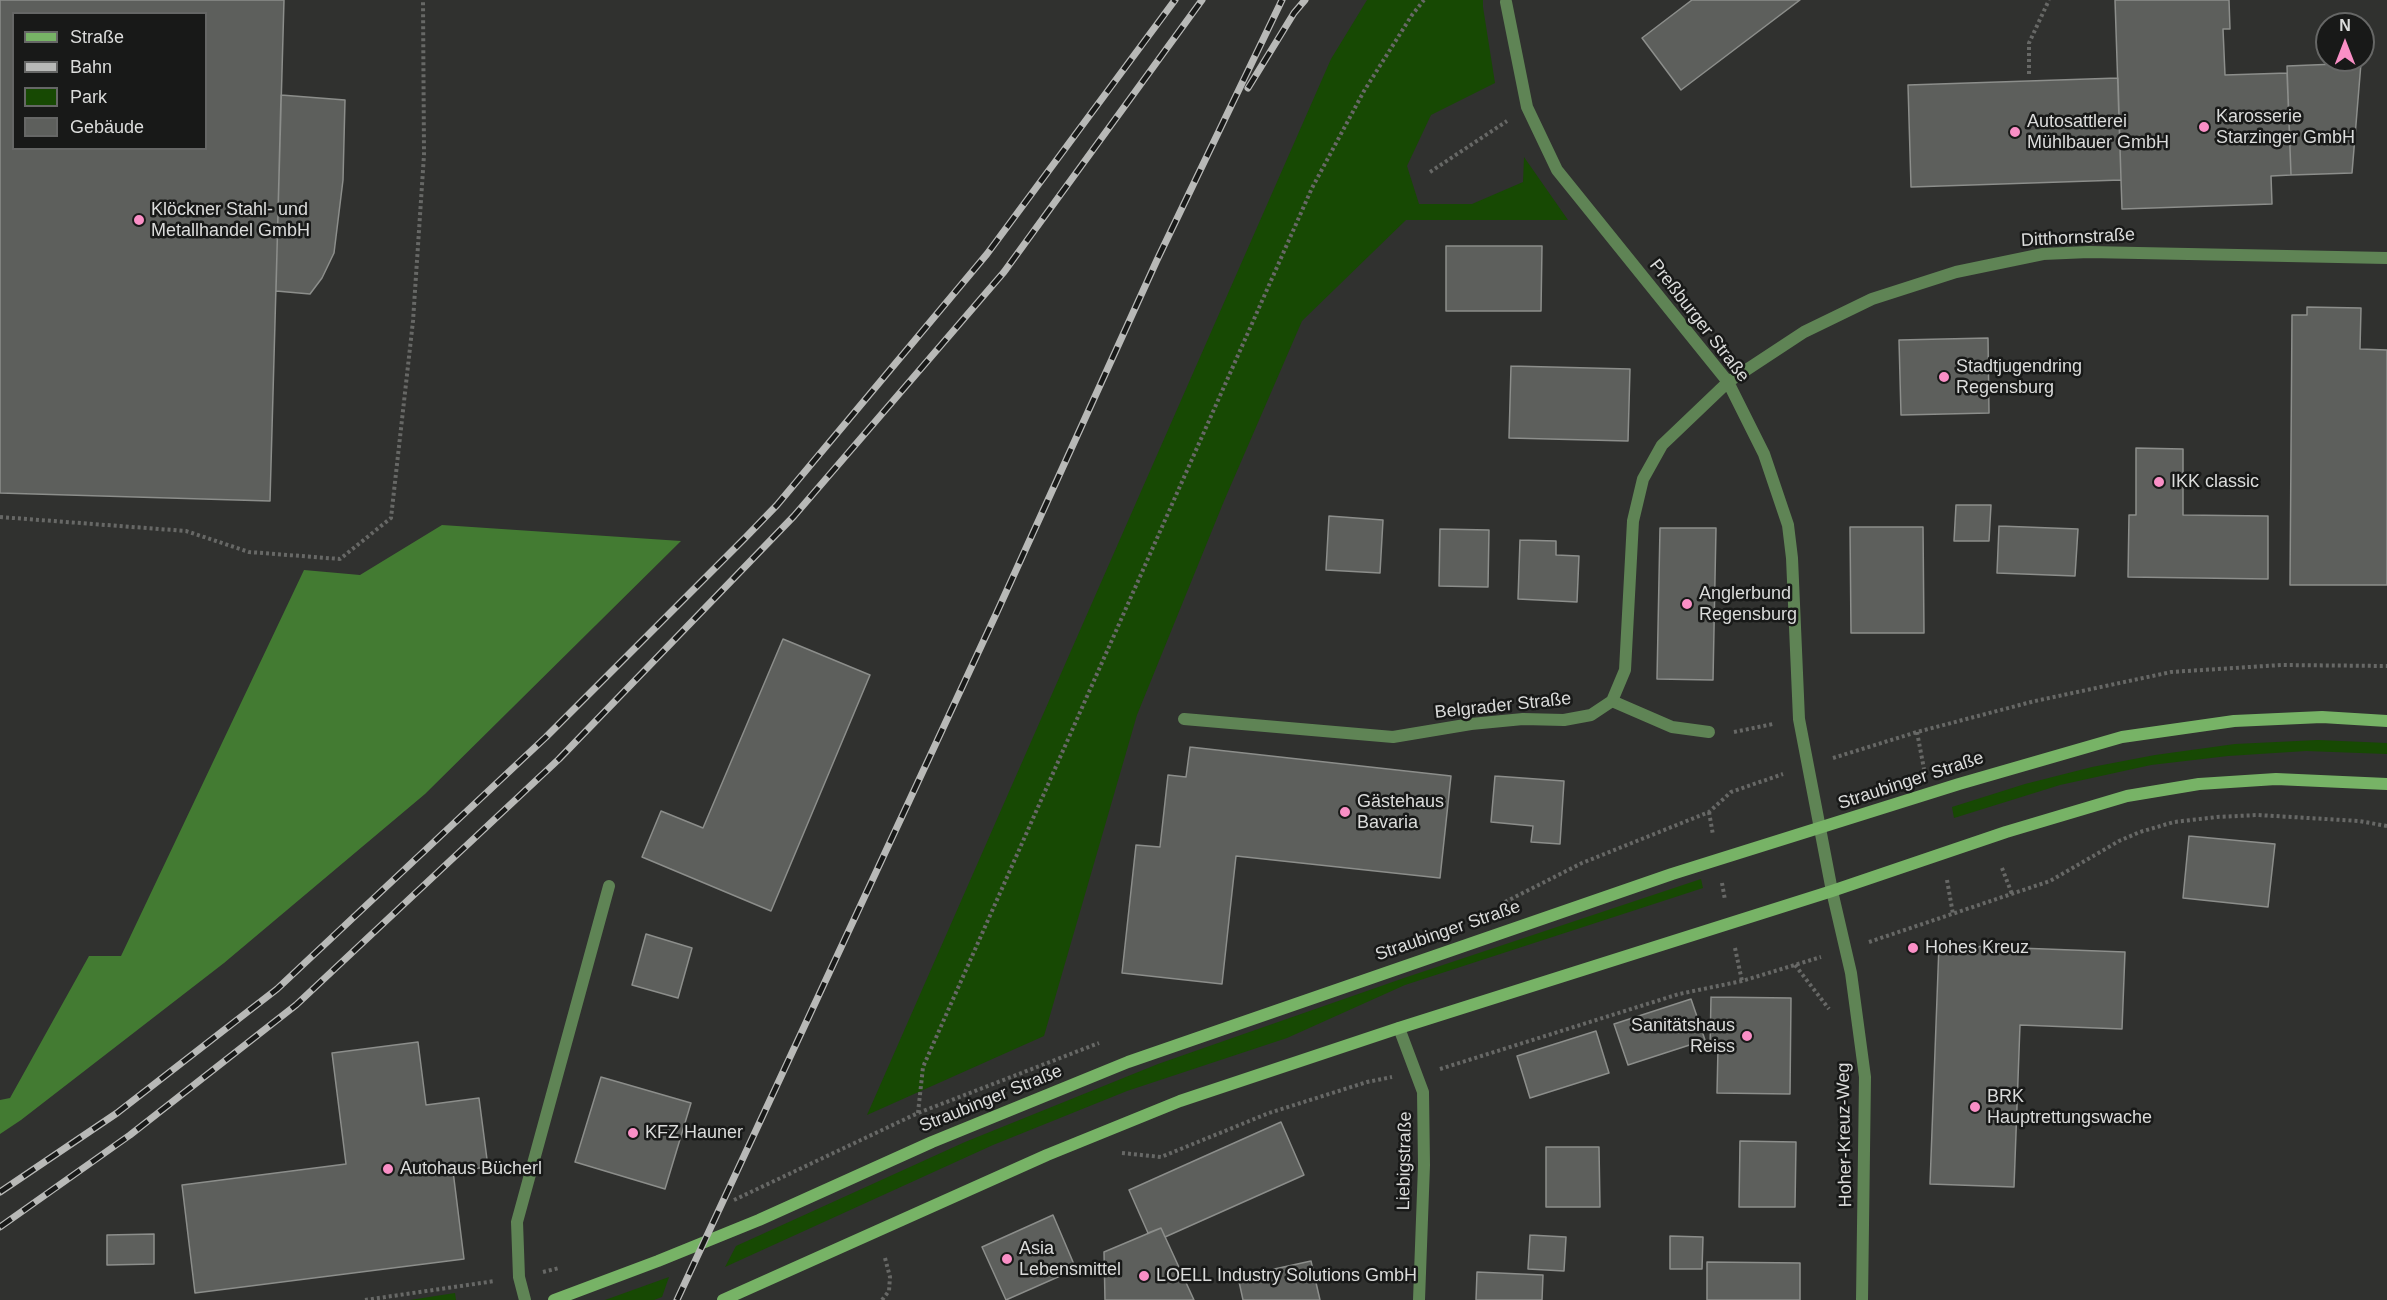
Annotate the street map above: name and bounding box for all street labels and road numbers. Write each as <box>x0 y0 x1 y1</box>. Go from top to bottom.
street label: Ditthornstraße <box>2020 224 2136 252</box>
street label: Preßburger Straße <box>1644 255 1754 387</box>
street label: Belgrader Straße <box>1434 688 1572 724</box>
street label: Straubinger Straße <box>1835 747 1987 815</box>
street label: Straubinger Straße <box>1373 896 1523 966</box>
street label: Straubinger Straße <box>916 1061 1066 1137</box>
street label: Hoher-Kreuz-Weg <box>1833 1062 1857 1208</box>
street label: Liebigstraße <box>1393 1111 1417 1211</box>

